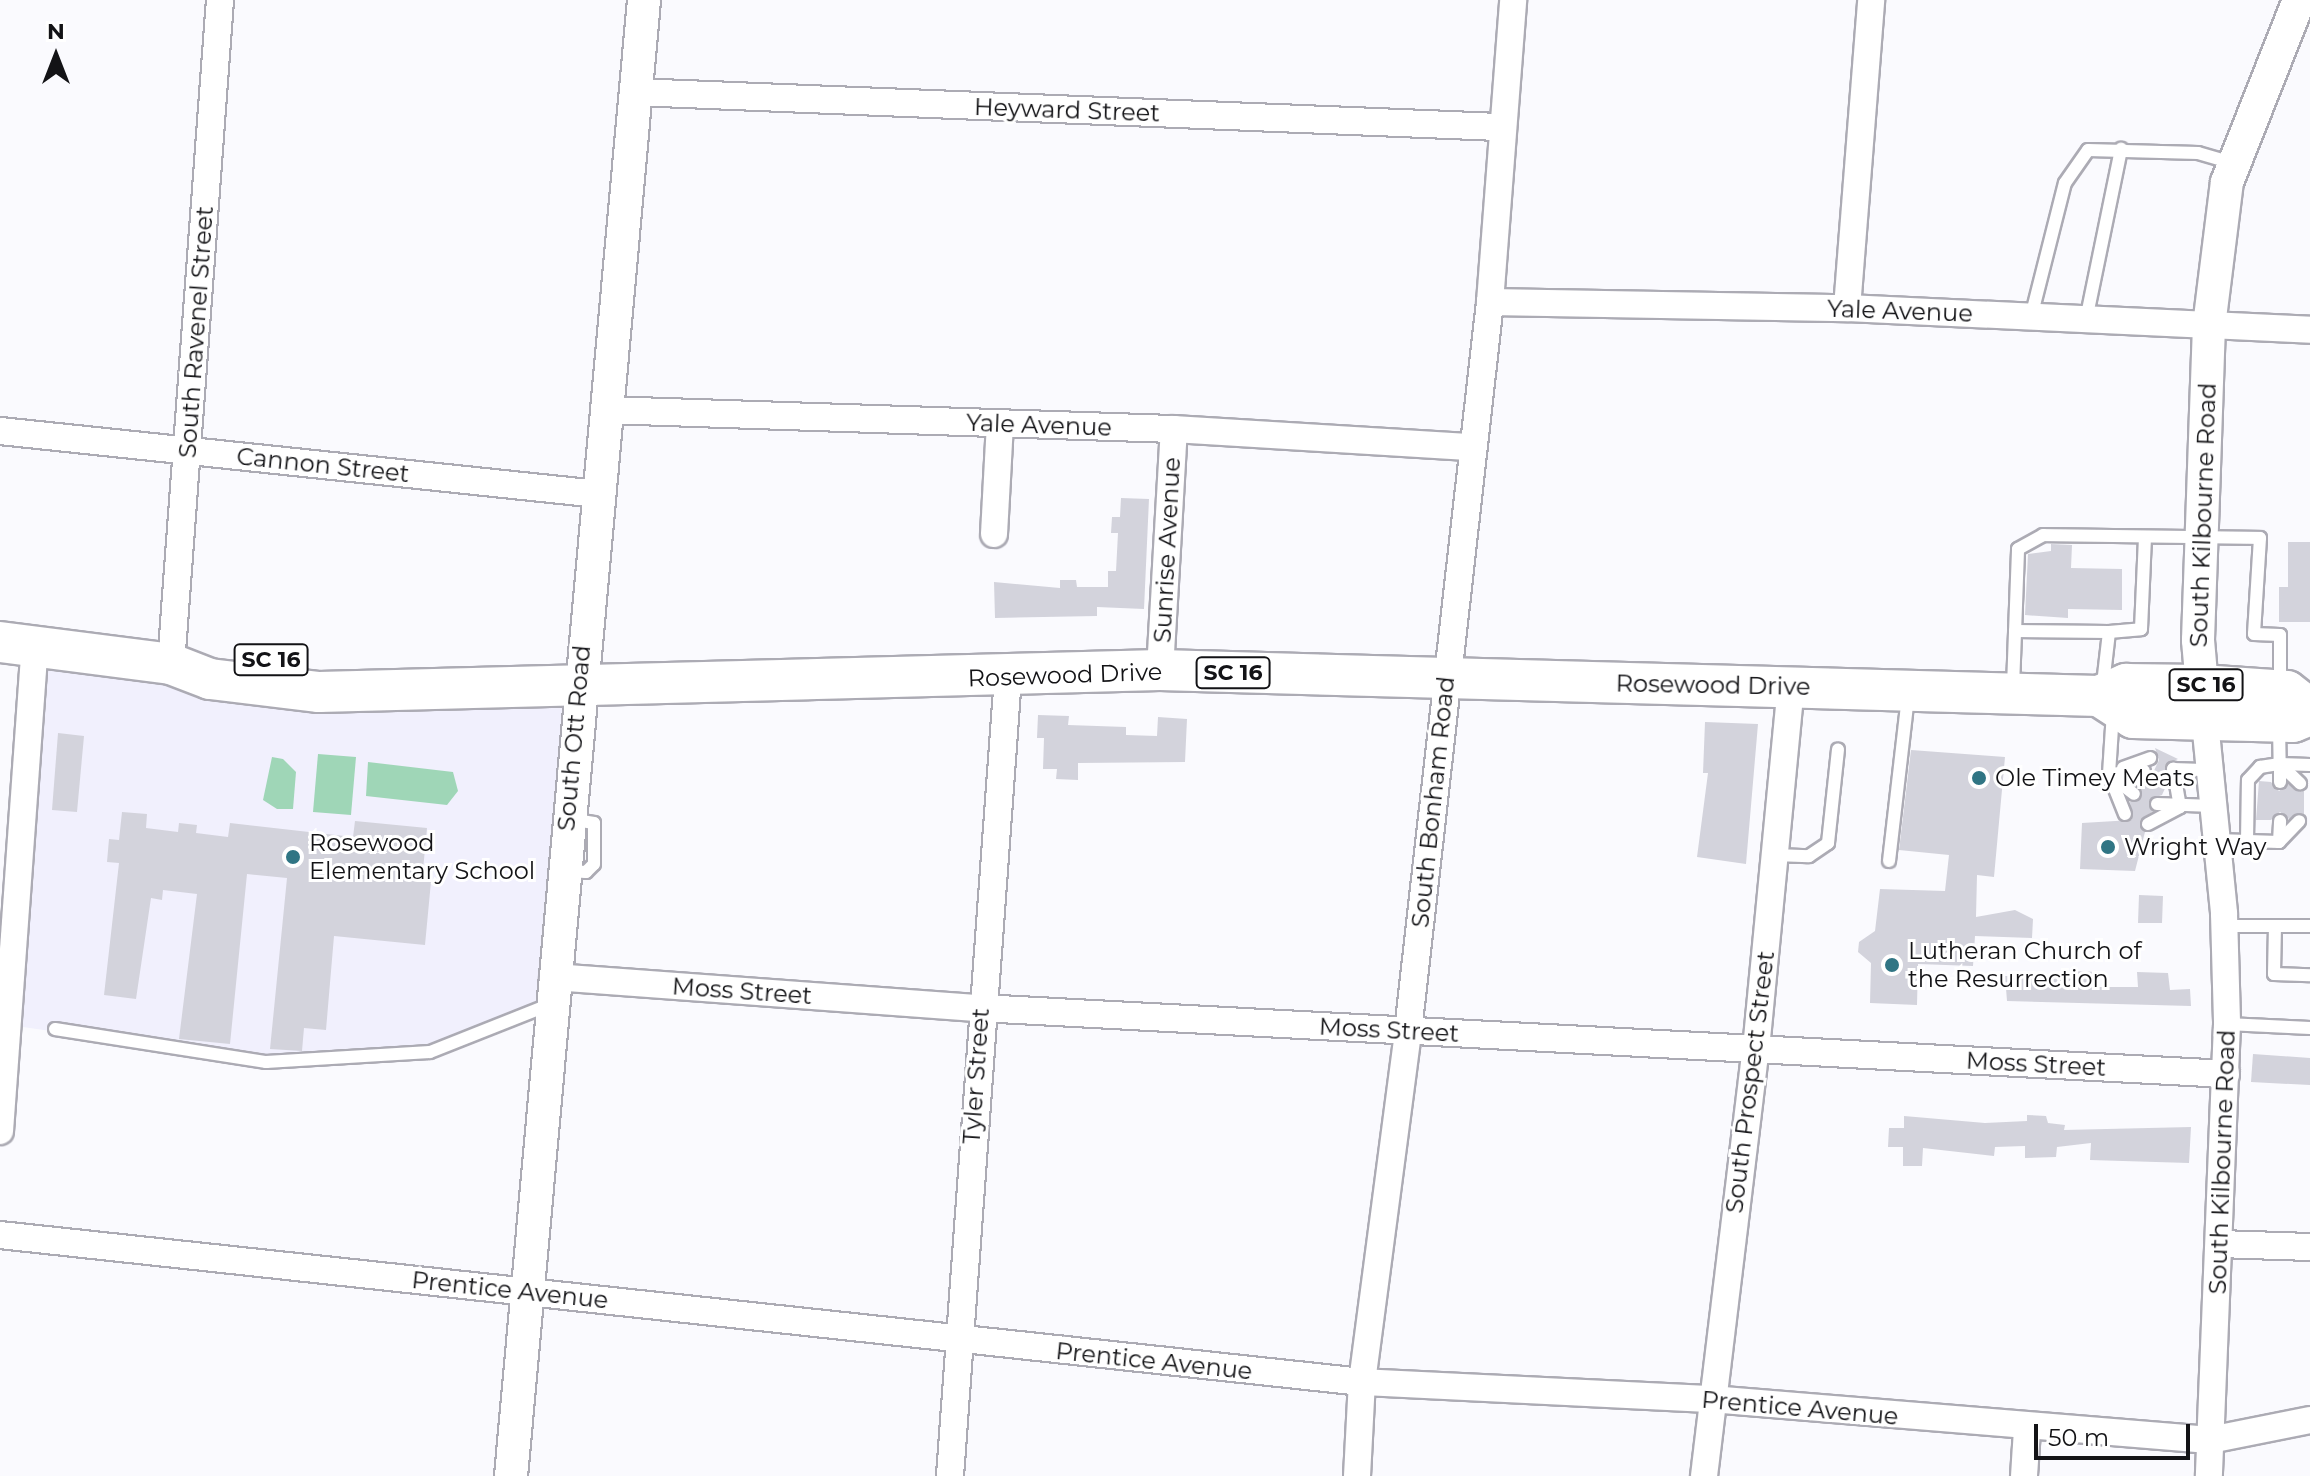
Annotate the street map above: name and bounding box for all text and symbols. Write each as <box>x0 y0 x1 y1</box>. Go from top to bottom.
north arrow <box>16 16 96 96</box>
text: N <box>47 18 65 45</box>
street label: Heyward Street <box>974 92 1160 128</box>
street label: South Ravenel Street <box>173 205 219 459</box>
street label: Yale Avenue <box>1827 294 1973 328</box>
street label: South Kilbourne Road <box>2184 382 2222 648</box>
street label: Yale Avenue <box>966 408 1112 442</box>
street label: Cannon Street <box>235 442 411 488</box>
street label: Sunrise Avenue <box>1148 456 1186 644</box>
road number: SC 16 <box>233 642 309 678</box>
street label: South Ott Road <box>552 644 596 832</box>
road number: SC 16 <box>1195 655 1271 691</box>
street label: Rosewood Drive <box>967 657 1163 693</box>
road number: SC 16 <box>2168 667 2244 703</box>
street label: Rosewood Drive <box>1615 669 1811 701</box>
street label: South Bonham Road <box>1405 675 1461 929</box>
place label: Ole Timey Meats <box>1995 764 2194 792</box>
marker: Ole Timey Meats <box>1970 769 1988 787</box>
place label: Rosewood Elementary School <box>309 829 535 885</box>
place label: Wright Way <box>2124 833 2266 861</box>
marker: Wright Way <box>2099 838 2117 856</box>
marker: Rosewood Elementary School <box>284 848 302 866</box>
place label: Lutheran Church of the Resurrection <box>1908 937 2142 993</box>
street label: South Prospect Street <box>1720 949 1780 1215</box>
marker: Lutheran Church of the Resurrection <box>1883 956 1901 974</box>
street label: Moss Street <box>671 972 813 1010</box>
street label: Tyler Street <box>957 1007 995 1145</box>
street label: Moss Street <box>1318 1012 1460 1048</box>
street label: South Kilbourne Road <box>2203 1029 2241 1295</box>
street label: Moss Street <box>1965 1046 2107 1082</box>
street label: Prentice Avenue <box>410 1265 610 1315</box>
street label: Prentice Avenue <box>1054 1336 1254 1386</box>
street label: Prentice Avenue <box>1700 1385 1900 1431</box>
scale bar <box>2038 1408 2194 1458</box>
text: 50 m <box>2048 1423 2109 1452</box>

